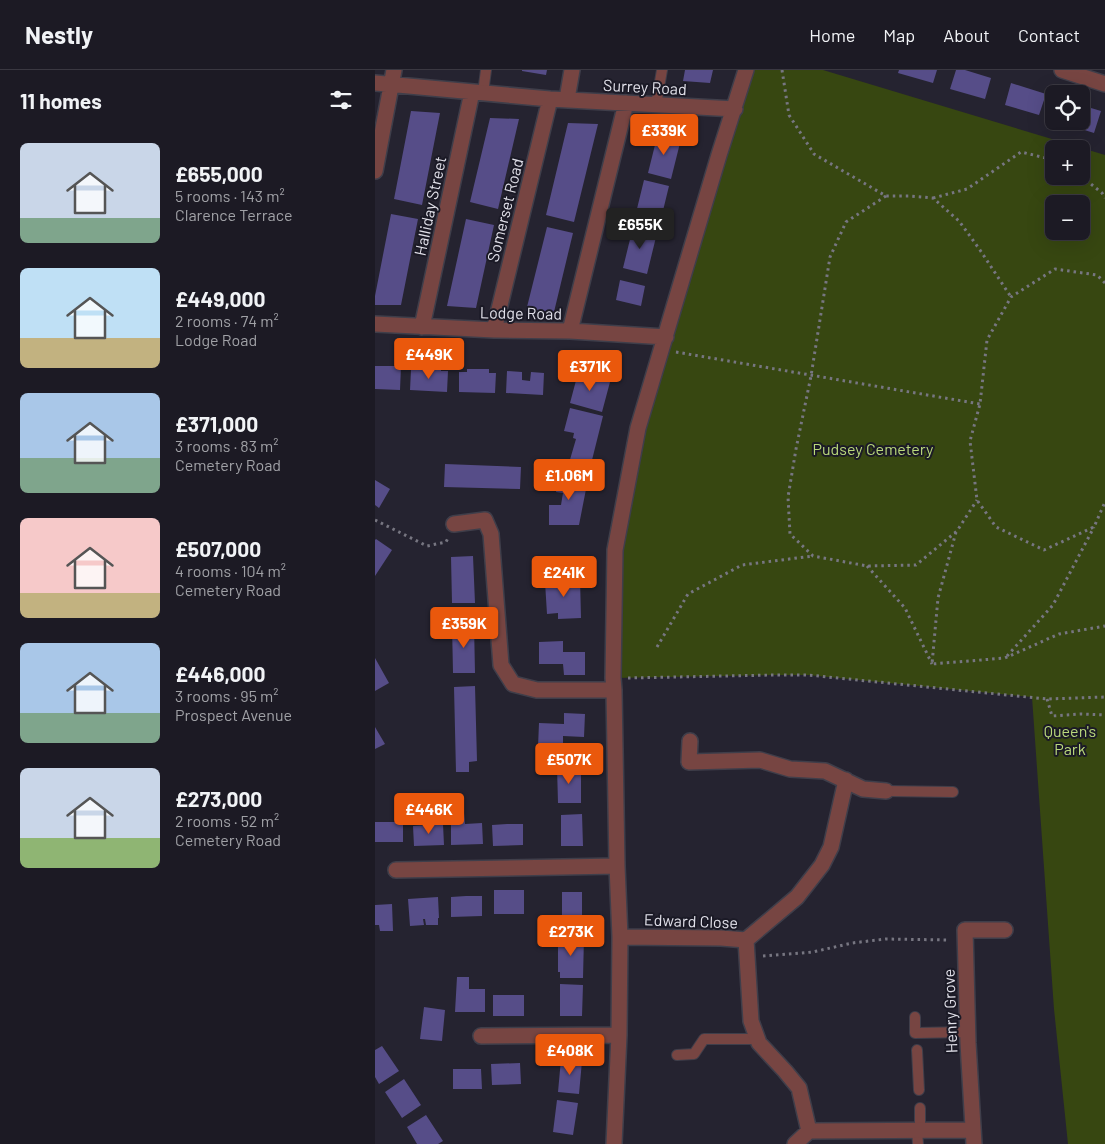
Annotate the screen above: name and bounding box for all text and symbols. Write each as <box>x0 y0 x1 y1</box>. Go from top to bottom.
text: Nestly <box>25 20 93 49</box>
text: Home <box>809 24 855 46</box>
text: Map <box>883 24 915 46</box>
text: About <box>943 24 990 46</box>
text: Contact <box>1018 24 1080 46</box>
street label: Surrey Road <box>603 75 687 98</box>
map controls <box>1045 85 1090 240</box>
button: locate <box>1045 85 1090 130</box>
icon: filters <box>327 86 355 114</box>
text: 11 homes <box>20 88 102 113</box>
pin: £339K <box>629 114 699 156</box>
text: £339K <box>641 120 687 139</box>
button: + <box>1045 140 1090 185</box>
street label: Halliday Street <box>410 154 449 257</box>
street label: Somerset Road <box>482 156 527 264</box>
text: £655,000 <box>175 161 263 186</box>
icon: home <box>60 163 120 223</box>
text: 5 rooms · 143 m² <box>175 186 285 205</box>
button: − <box>1045 195 1090 240</box>
text: Clarence Terrace <box>175 205 292 224</box>
pin: £655K <box>605 208 675 250</box>
text: £655K <box>617 214 663 233</box>
text: £449,000 <box>175 286 265 311</box>
icon: home <box>60 288 120 348</box>
street label: Lodge Road <box>480 302 562 323</box>
text: 2 rooms · 74 m² <box>175 311 279 330</box>
text: Lodge Road <box>175 330 257 349</box>
pin: £449K <box>394 338 464 380</box>
text: £449K <box>405 344 453 363</box>
pin: £371K <box>555 350 625 392</box>
text: £371K <box>569 356 611 375</box>
text: £371,000 <box>175 411 258 436</box>
icon: home <box>60 413 120 473</box>
text: 3 rooms · 83 m² <box>175 436 279 455</box>
park label: Pudsey Cemetery <box>813 439 934 458</box>
text: Cemetery Road <box>175 455 281 474</box>
pin: £1.06M <box>528 458 610 501</box>
text: £1.06M <box>545 465 593 484</box>
text: £507,000 <box>175 536 261 561</box>
icon: home <box>60 538 120 598</box>
pin: £241K <box>529 556 599 598</box>
text: 4 rooms · 104 m² <box>175 561 286 580</box>
text: £241K <box>543 562 585 581</box>
text: Cemetery Road <box>175 580 281 599</box>
pin: £359K <box>429 606 499 649</box>
text: £359K <box>441 613 487 632</box>
text: £446,000 <box>175 661 266 686</box>
icon: home <box>60 663 120 723</box>
text: 3 rooms · 95 m² <box>175 686 279 705</box>
text: Prospect Avenue <box>175 705 292 724</box>
park label: Queen's Park <box>1044 721 1096 758</box>
pin: £507K <box>534 742 604 785</box>
text: £507K <box>546 749 592 768</box>
text: £273,000 <box>175 786 262 811</box>
icon: home <box>60 788 120 848</box>
pin: £446K <box>394 792 464 835</box>
text: £446K <box>405 799 453 818</box>
text: 2 rooms · 52 m² <box>175 811 279 830</box>
text: Cemetery Road <box>175 830 281 849</box>
street label: Edward Close <box>644 909 738 932</box>
pin: £273K <box>536 914 606 957</box>
text: £273K <box>548 921 594 940</box>
street label: Henry Grove <box>939 969 960 1053</box>
pin: £408K <box>535 1034 605 1076</box>
text: £408K <box>546 1040 594 1059</box>

